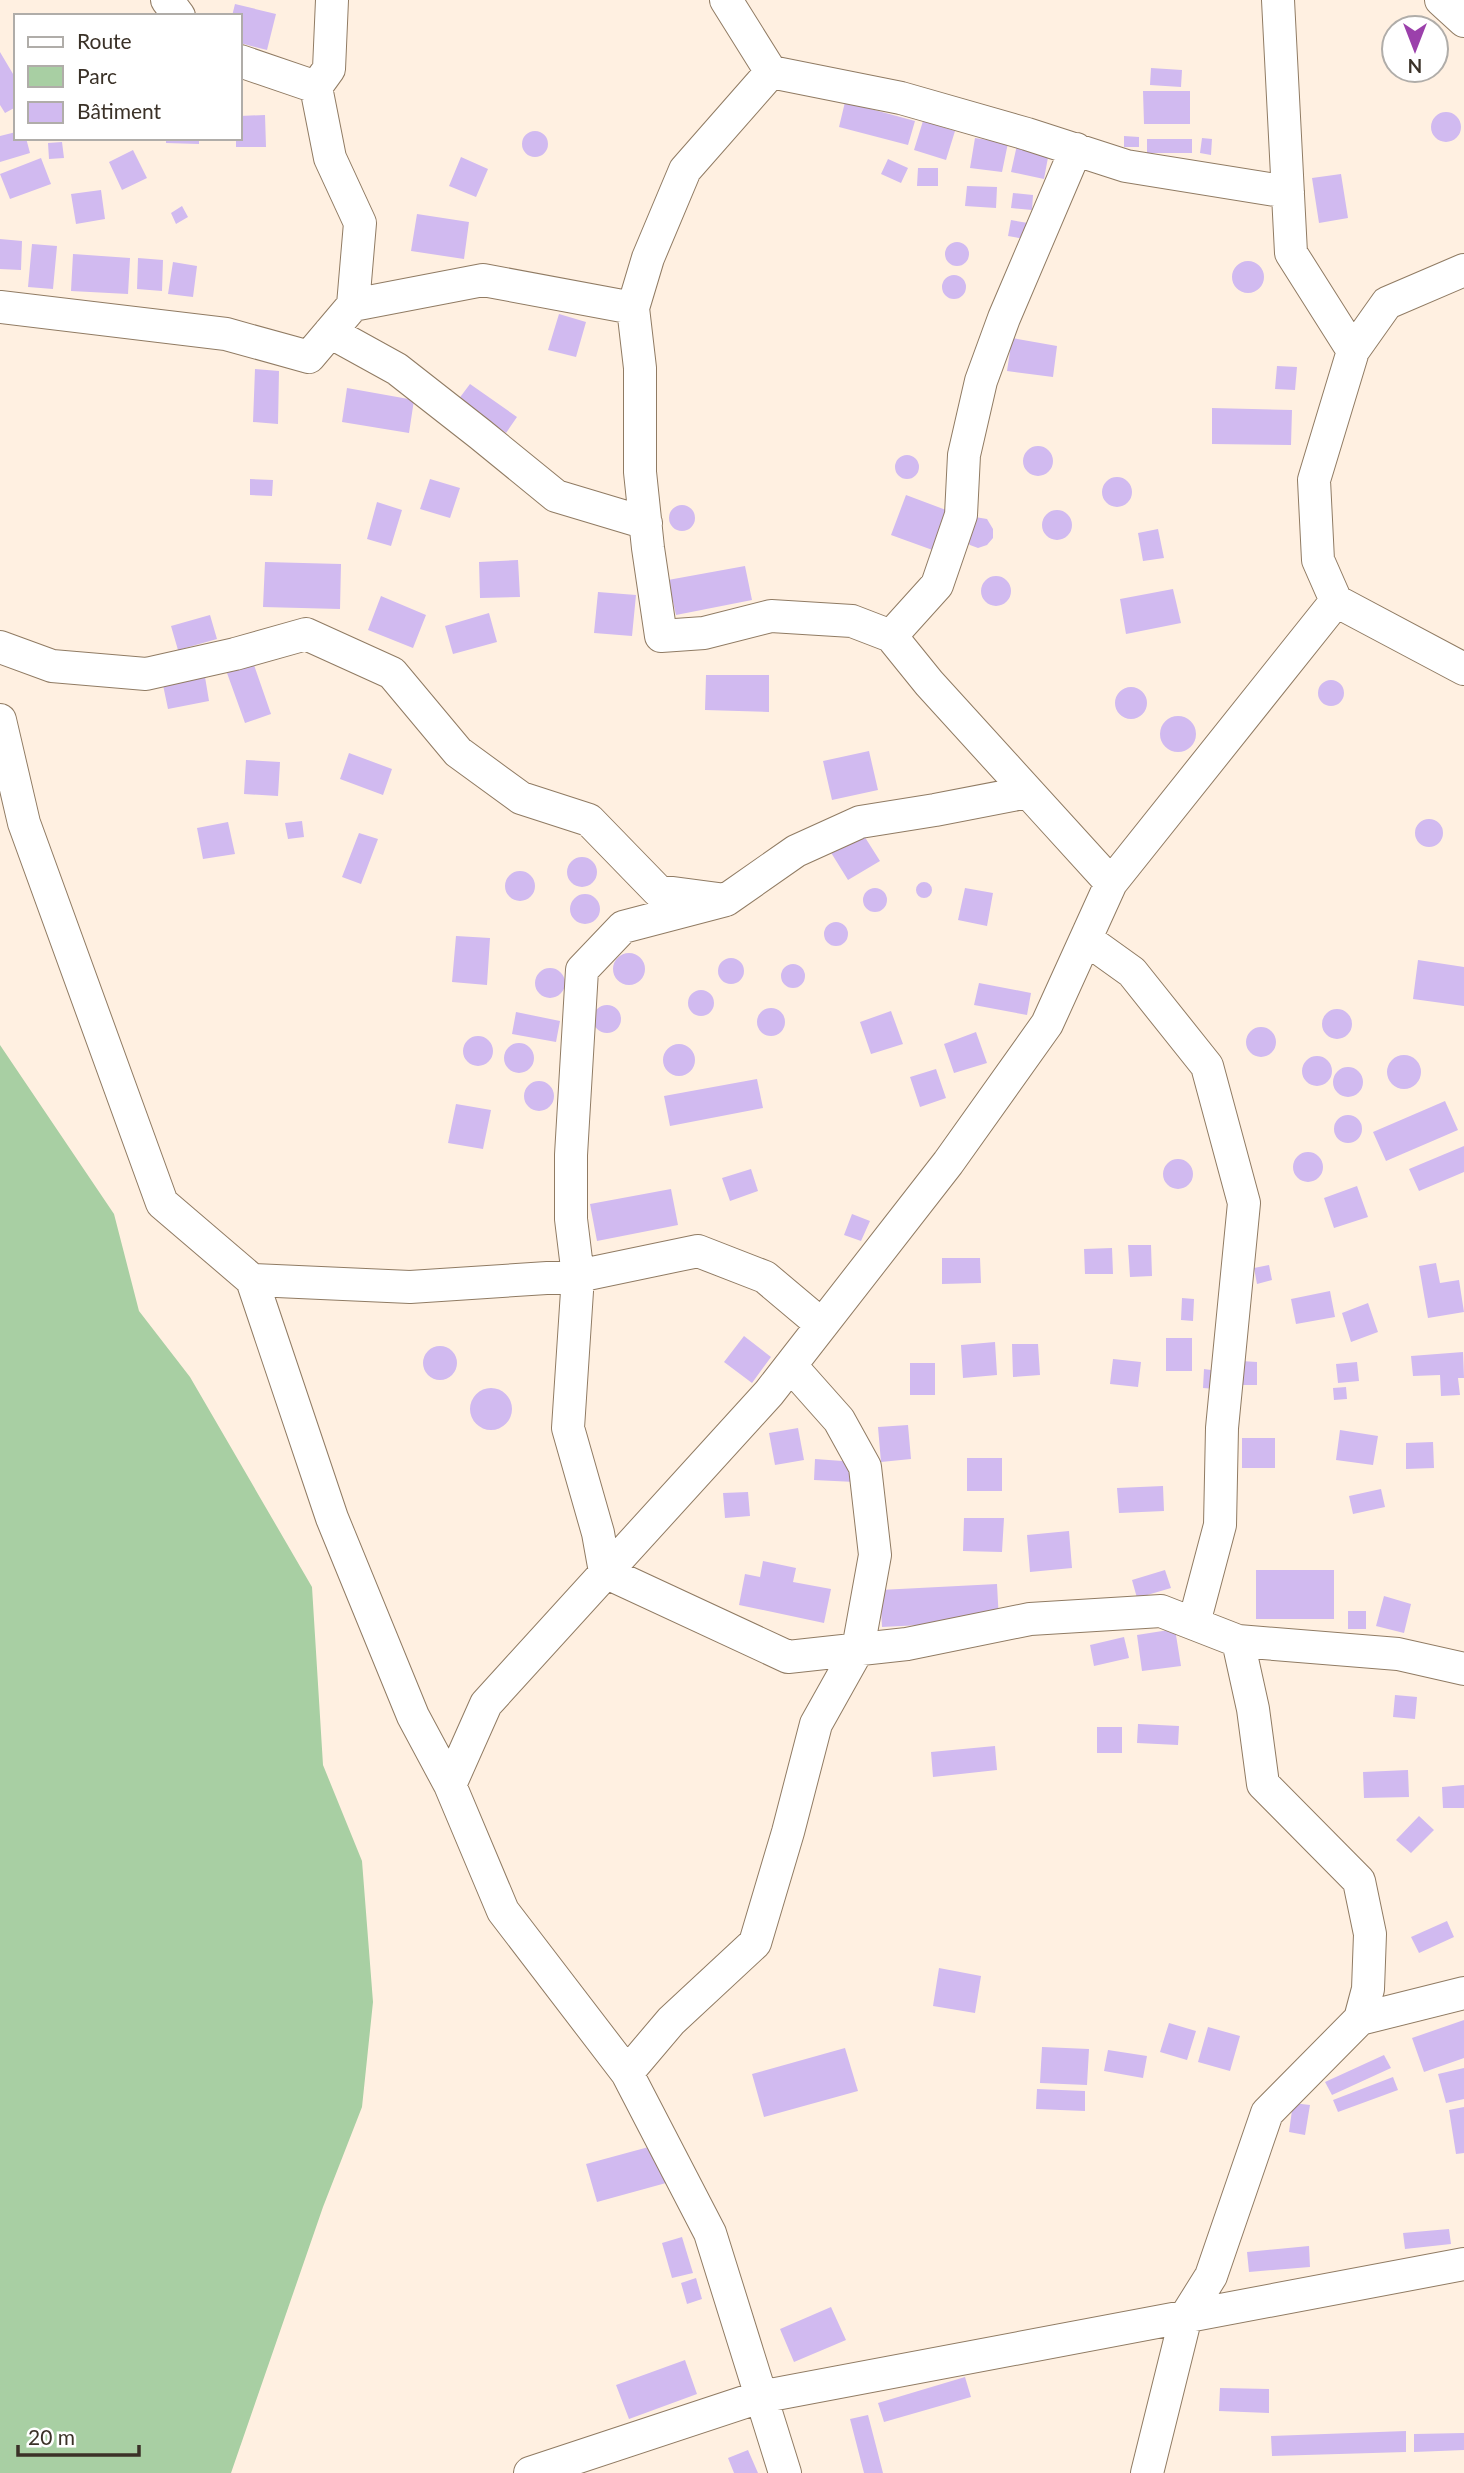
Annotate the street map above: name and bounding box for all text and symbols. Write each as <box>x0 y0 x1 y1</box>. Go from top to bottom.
legend <box>14 14 242 140</box>
north arrow <box>1380 14 1450 84</box>
text: Route <box>77 28 132 53</box>
text: N <box>1408 55 1422 78</box>
text: Parc <box>77 63 117 88</box>
text: Bâtiment <box>77 98 162 123</box>
scale bar <box>18 2414 138 2458</box>
text: 20 m <box>28 2424 75 2449</box>

